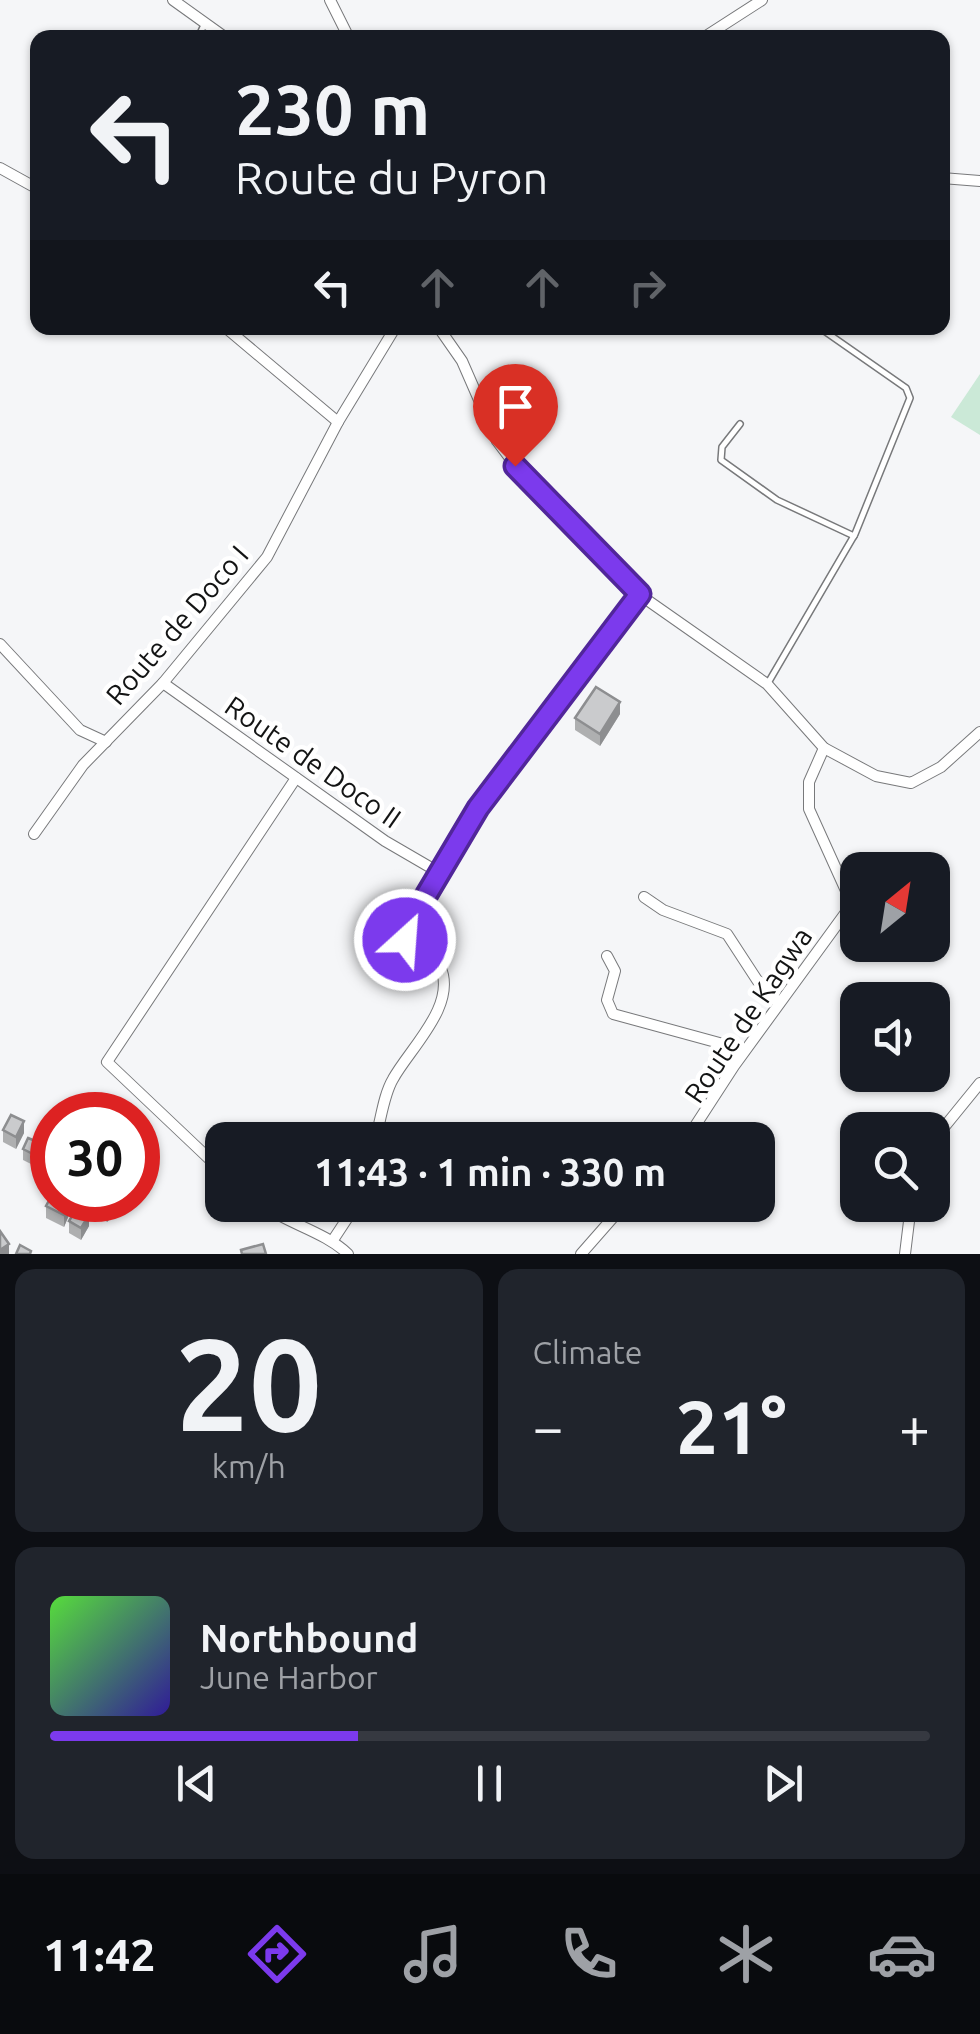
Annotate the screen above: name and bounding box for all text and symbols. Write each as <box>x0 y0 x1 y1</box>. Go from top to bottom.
icon: left <box>70 70 200 200</box>
text: 230 m <box>235 70 430 148</box>
text: Route du Pyron <box>235 152 548 203</box>
icon: left <box>305 260 360 315</box>
icon: ahead <box>410 260 465 315</box>
icon: ahead <box>515 260 570 315</box>
icon: right <box>620 260 675 315</box>
pin <box>473 364 558 467</box>
icon: arrive <box>488 379 543 434</box>
street label: Route de Doco I <box>99 539 254 710</box>
street label: Route de Doco II <box>220 690 407 834</box>
north arrow <box>840 852 950 962</box>
map controls <box>840 852 950 1222</box>
position arrow <box>353 888 457 992</box>
street label: Route de Kagwa <box>678 921 818 1108</box>
button: sound <box>840 982 950 1092</box>
speed limit sign: 30 <box>30 1092 160 1222</box>
button: search <box>840 1112 950 1222</box>
text: 11:43 · 1 min · 330 m <box>314 1151 666 1193</box>
text: 20 <box>175 1310 322 1456</box>
text: Climate <box>533 1334 643 1370</box>
text: 21° <box>676 1384 787 1468</box>
text: − <box>533 1396 564 1457</box>
text: + <box>899 1396 930 1457</box>
text: km/h <box>212 1448 286 1484</box>
text: Northbound <box>200 1617 418 1659</box>
text: June Harbor <box>200 1659 378 1695</box>
icon: previous <box>169 1756 224 1811</box>
icon: pause <box>462 1756 517 1811</box>
icon: next <box>756 1756 811 1811</box>
icon: directions <box>242 1919 312 1989</box>
icon: music <box>398 1919 468 1989</box>
icon: phone <box>554 1919 624 1989</box>
icon: climate <box>711 1919 781 1989</box>
icon: car <box>867 1919 937 1989</box>
text: 11:42 <box>43 1929 156 1980</box>

